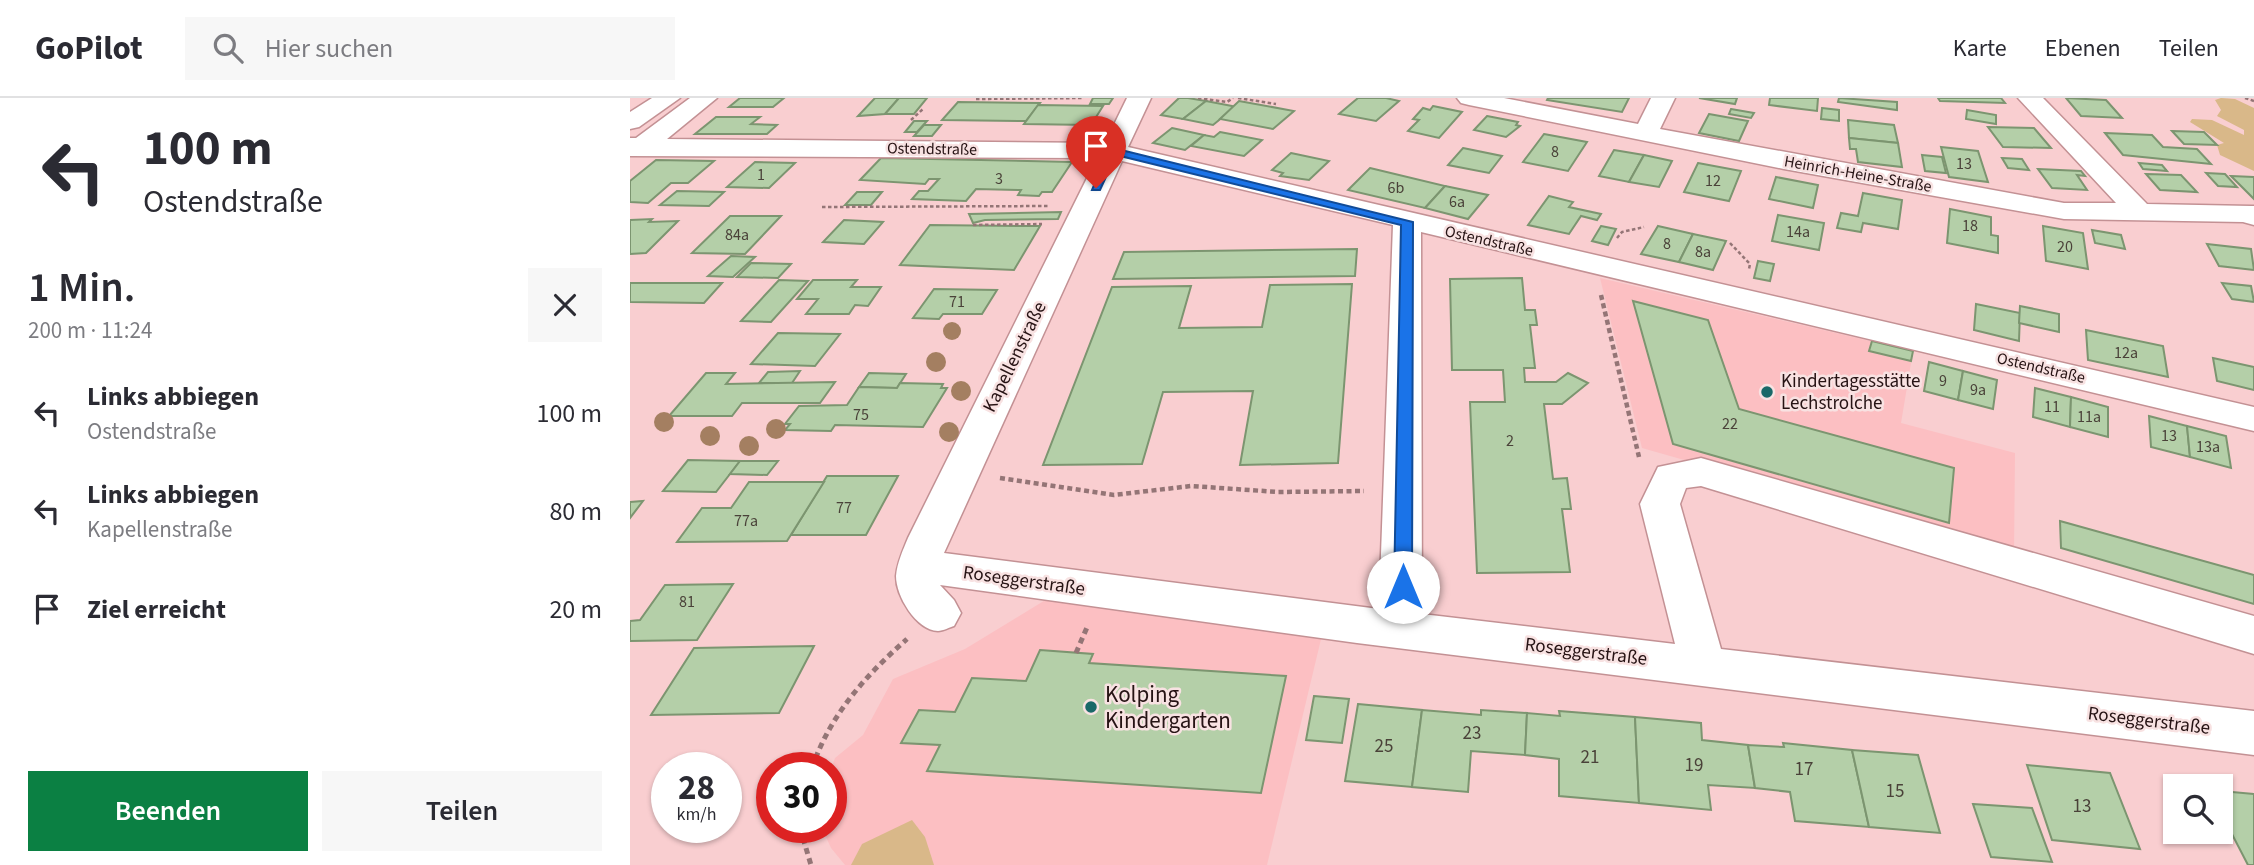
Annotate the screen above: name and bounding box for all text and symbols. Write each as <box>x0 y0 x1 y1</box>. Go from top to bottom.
search box <box>185 17 675 80</box>
text: GoPilot <box>35 25 143 72</box>
icon: search <box>209 29 247 67</box>
text: Hier suchen <box>265 30 393 67</box>
text: Karte <box>1953 31 2007 66</box>
text: Ebenen <box>2045 31 2121 66</box>
text: Teilen <box>2159 31 2219 66</box>
text: 100 m <box>143 114 272 184</box>
pin <box>1066 116 1126 188</box>
icon: left <box>28 126 119 217</box>
icon: arrive <box>1077 127 1115 165</box>
street label: Ostendstraße <box>887 137 977 161</box>
house number: 8 <box>1551 141 1559 163</box>
street label: Heinrich-Heine-Straße <box>1783 150 1933 198</box>
house number: 13 <box>1956 153 1972 175</box>
house number: 1 <box>757 164 765 186</box>
house number: 3 <box>995 168 1003 190</box>
house number: 12 <box>1705 170 1721 192</box>
house number: 6b <box>1388 177 1405 199</box>
text: Ostendstraße <box>143 179 323 225</box>
house number: 6a <box>1449 191 1465 213</box>
house number: 18 <box>1962 215 1978 237</box>
street label: Ostendstraße <box>1443 220 1535 262</box>
house number: 14a <box>1786 221 1810 243</box>
house number: 84a <box>725 224 749 246</box>
house number: 8 <box>1663 233 1671 255</box>
house number: 20 <box>2057 236 2073 258</box>
house number: 8a <box>1695 241 1711 263</box>
text: 1 Min. <box>28 258 135 318</box>
button: close <box>528 268 602 342</box>
house number: 71 <box>949 291 965 313</box>
street label: Kapellenstraße <box>977 297 1053 417</box>
text: 200 m · 11:24 <box>28 314 152 347</box>
house number: 12a <box>2114 342 2138 364</box>
street label: Ostendstraße <box>1995 347 2087 389</box>
place label: Kindertagesstätte Lechstrolche <box>1781 368 1920 417</box>
house number: 9 <box>1939 370 1947 392</box>
text: Links abbiegen <box>87 378 259 415</box>
house number: 9a <box>1970 379 1986 401</box>
marker: Kindertagesstätte Lechstrolche <box>1759 384 1775 400</box>
icon: left <box>28 394 66 432</box>
text: 100 m <box>536 395 602 432</box>
house number: 11 <box>2044 396 2060 418</box>
house number: 75 <box>853 404 869 426</box>
house number: 11a <box>2077 406 2101 428</box>
house number: 22 <box>1722 413 1738 435</box>
text: Ostendstraße <box>87 415 216 448</box>
house number: 13 <box>2161 425 2177 447</box>
house number: 2 <box>1506 430 1514 452</box>
house number: 13a <box>2196 436 2220 458</box>
text: Links abbiegen <box>87 476 259 513</box>
icon: left <box>28 492 66 530</box>
text: 80 m <box>549 493 602 530</box>
house number: 77 <box>836 497 852 519</box>
house number: 77a <box>734 510 758 532</box>
text: Kapellenstraße <box>87 513 232 546</box>
position arrow <box>1366 550 1440 624</box>
street label: Roseggerstraße <box>961 559 1087 603</box>
icon: arrive <box>28 590 66 628</box>
text: Ziel erreicht <box>87 591 226 628</box>
text: 20 m <box>549 591 602 628</box>
house number: 81 <box>679 591 695 613</box>
street label: Roseggerstraße <box>1523 631 1649 673</box>
place label: Kolping Kindergarten <box>1105 678 1231 737</box>
marker: Kolping Kindergarten <box>1083 699 1099 715</box>
street label: Roseggerstraße <box>2086 700 2212 742</box>
house number: 23 <box>1463 720 1481 747</box>
house number: 25 <box>1375 733 1393 760</box>
house number: 21 <box>1581 744 1599 771</box>
speed limit sign: 30 <box>756 752 847 843</box>
house number: 19 <box>1685 752 1703 779</box>
house number: 17 <box>1795 756 1813 783</box>
text: 28 <box>678 763 715 813</box>
button: Beenden <box>28 771 308 851</box>
button: Teilen <box>322 771 602 851</box>
map controls <box>2163 774 2233 844</box>
button: search <box>2163 774 2233 844</box>
house number: 15 <box>1886 778 1904 805</box>
house number: 13 <box>2073 793 2091 820</box>
text: km/h <box>677 802 716 827</box>

